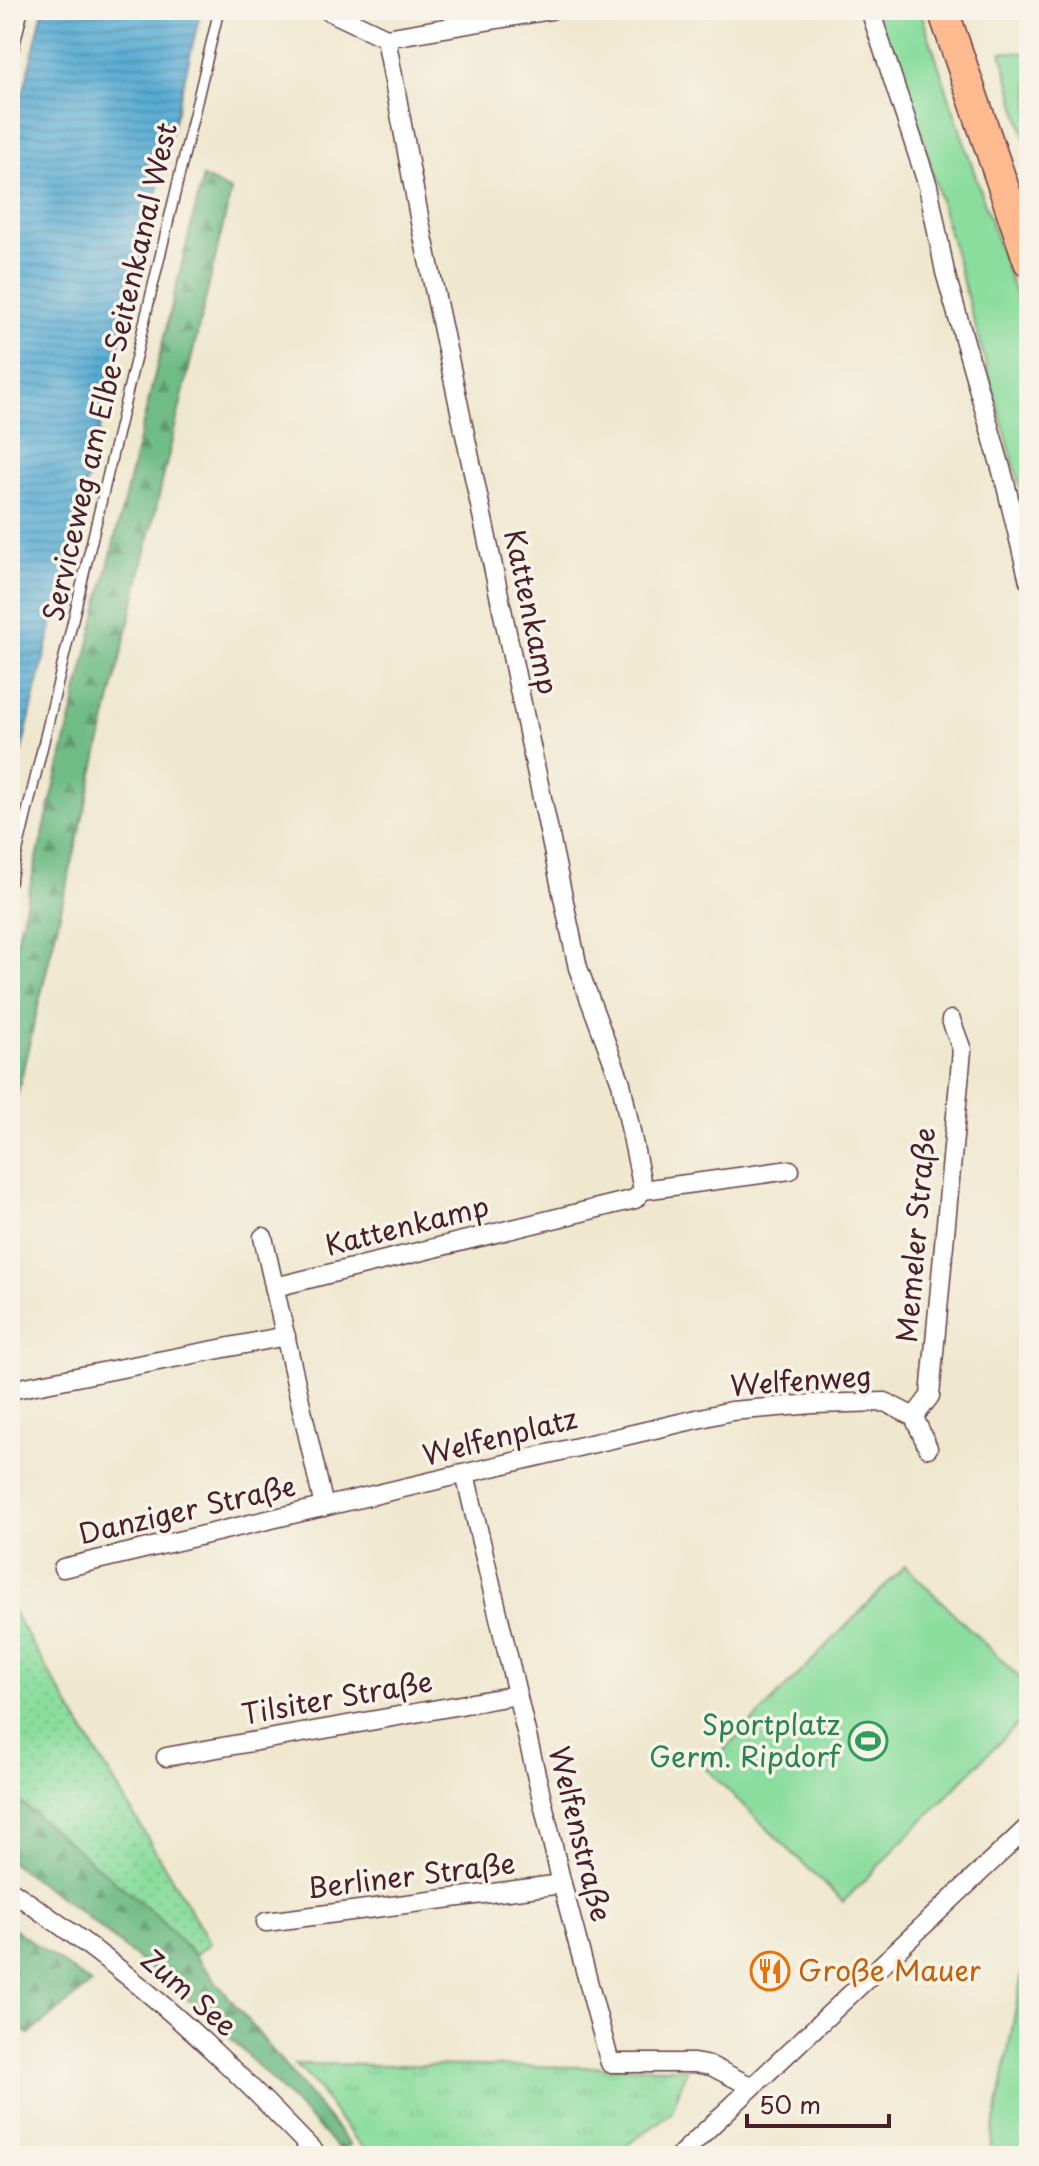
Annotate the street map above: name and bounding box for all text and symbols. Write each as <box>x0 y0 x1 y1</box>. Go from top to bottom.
street label: Serviceweg am Elbe-Seitenkanal West <box>30 118 187 625</box>
street label: Kattenkamp <box>494 525 571 698</box>
street label: Memeler Straße <box>884 1125 945 1344</box>
street label: Kattenkamp <box>320 1183 493 1266</box>
street label: Welfenweg <box>729 1353 873 1406</box>
street label: Welfenplatz <box>418 1396 581 1475</box>
street label: Danziger Straße <box>74 1463 299 1554</box>
street label: Tilsiter Straße <box>238 1659 436 1734</box>
place label: Sportplatz Germ. Ripdorf <box>649 1702 842 1777</box>
sports icon: Sportplatz Germ. Ripdorf <box>847 1720 889 1762</box>
street label: Welfenstraße <box>539 1741 624 1926</box>
street label: Berliner Straße <box>304 1840 517 1909</box>
street label: Zum See <box>132 1938 248 2046</box>
place label: Große Mauer <box>798 1948 981 1991</box>
restaurant icon: Große Mauer <box>749 1950 791 1992</box>
scale bar <box>747 2078 889 2128</box>
text: 50 m <box>759 2086 821 2122</box>

